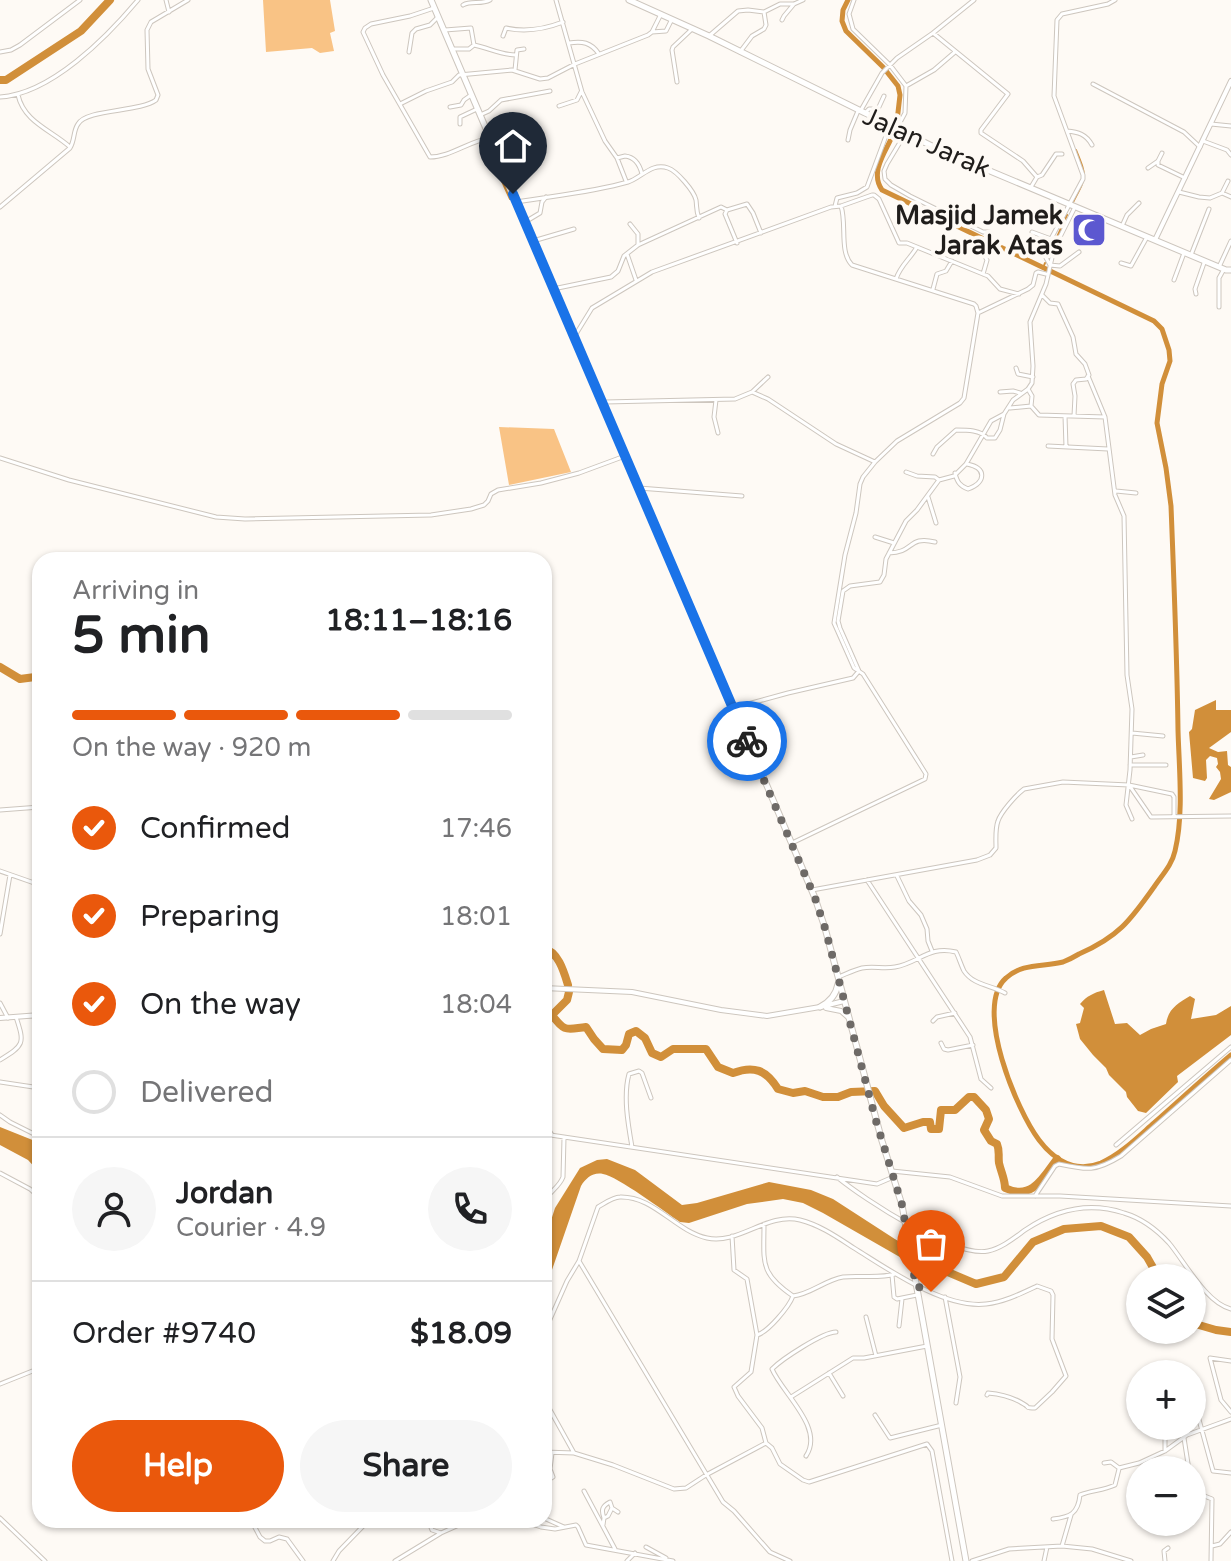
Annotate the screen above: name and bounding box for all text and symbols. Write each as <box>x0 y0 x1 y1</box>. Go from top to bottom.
street label: Jalan Jarak <box>858 101 995 184</box>
pin <box>479 112 547 194</box>
icon: home <box>491 124 535 168</box>
place label: Masjid Jamek Jarak Atas <box>895 200 1063 261</box>
mosque icon: Masjid Jamek Jarak Atas <box>1070 211 1108 249</box>
text: Arriving in <box>72 575 199 606</box>
text: 18:11–18:16 <box>325 602 512 639</box>
text: 5 min <box>72 604 211 667</box>
courier <box>707 701 787 781</box>
icon: bike <box>725 719 769 763</box>
text: On the way · 920 m <box>72 732 311 763</box>
icon: check <box>72 806 116 850</box>
text: Confirmed <box>140 810 291 847</box>
text: 17:46 <box>440 813 512 844</box>
icon: check <box>72 894 116 938</box>
text: Preparing <box>140 898 280 935</box>
text: 18:01 <box>440 901 512 932</box>
icon: check <box>72 982 116 1026</box>
text: On the way <box>140 986 301 1023</box>
text: 18:04 <box>440 989 512 1020</box>
text: Delivered <box>140 1074 274 1111</box>
button: person <box>72 1167 156 1251</box>
button: phone <box>428 1167 512 1251</box>
text: Jordan <box>176 1175 273 1212</box>
pin <box>897 1210 965 1292</box>
text: Courier · 4.9 <box>176 1212 326 1243</box>
icon: bag <box>909 1222 953 1266</box>
map controls <box>1126 1264 1206 1536</box>
button: layers <box>1126 1264 1206 1344</box>
text: Order #9740 <box>72 1315 256 1352</box>
text: $18.09 <box>410 1315 512 1352</box>
button: + <box>1126 1360 1206 1440</box>
button: Help <box>72 1420 284 1512</box>
button: Share <box>300 1420 512 1512</box>
button: − <box>1126 1456 1206 1536</box>

